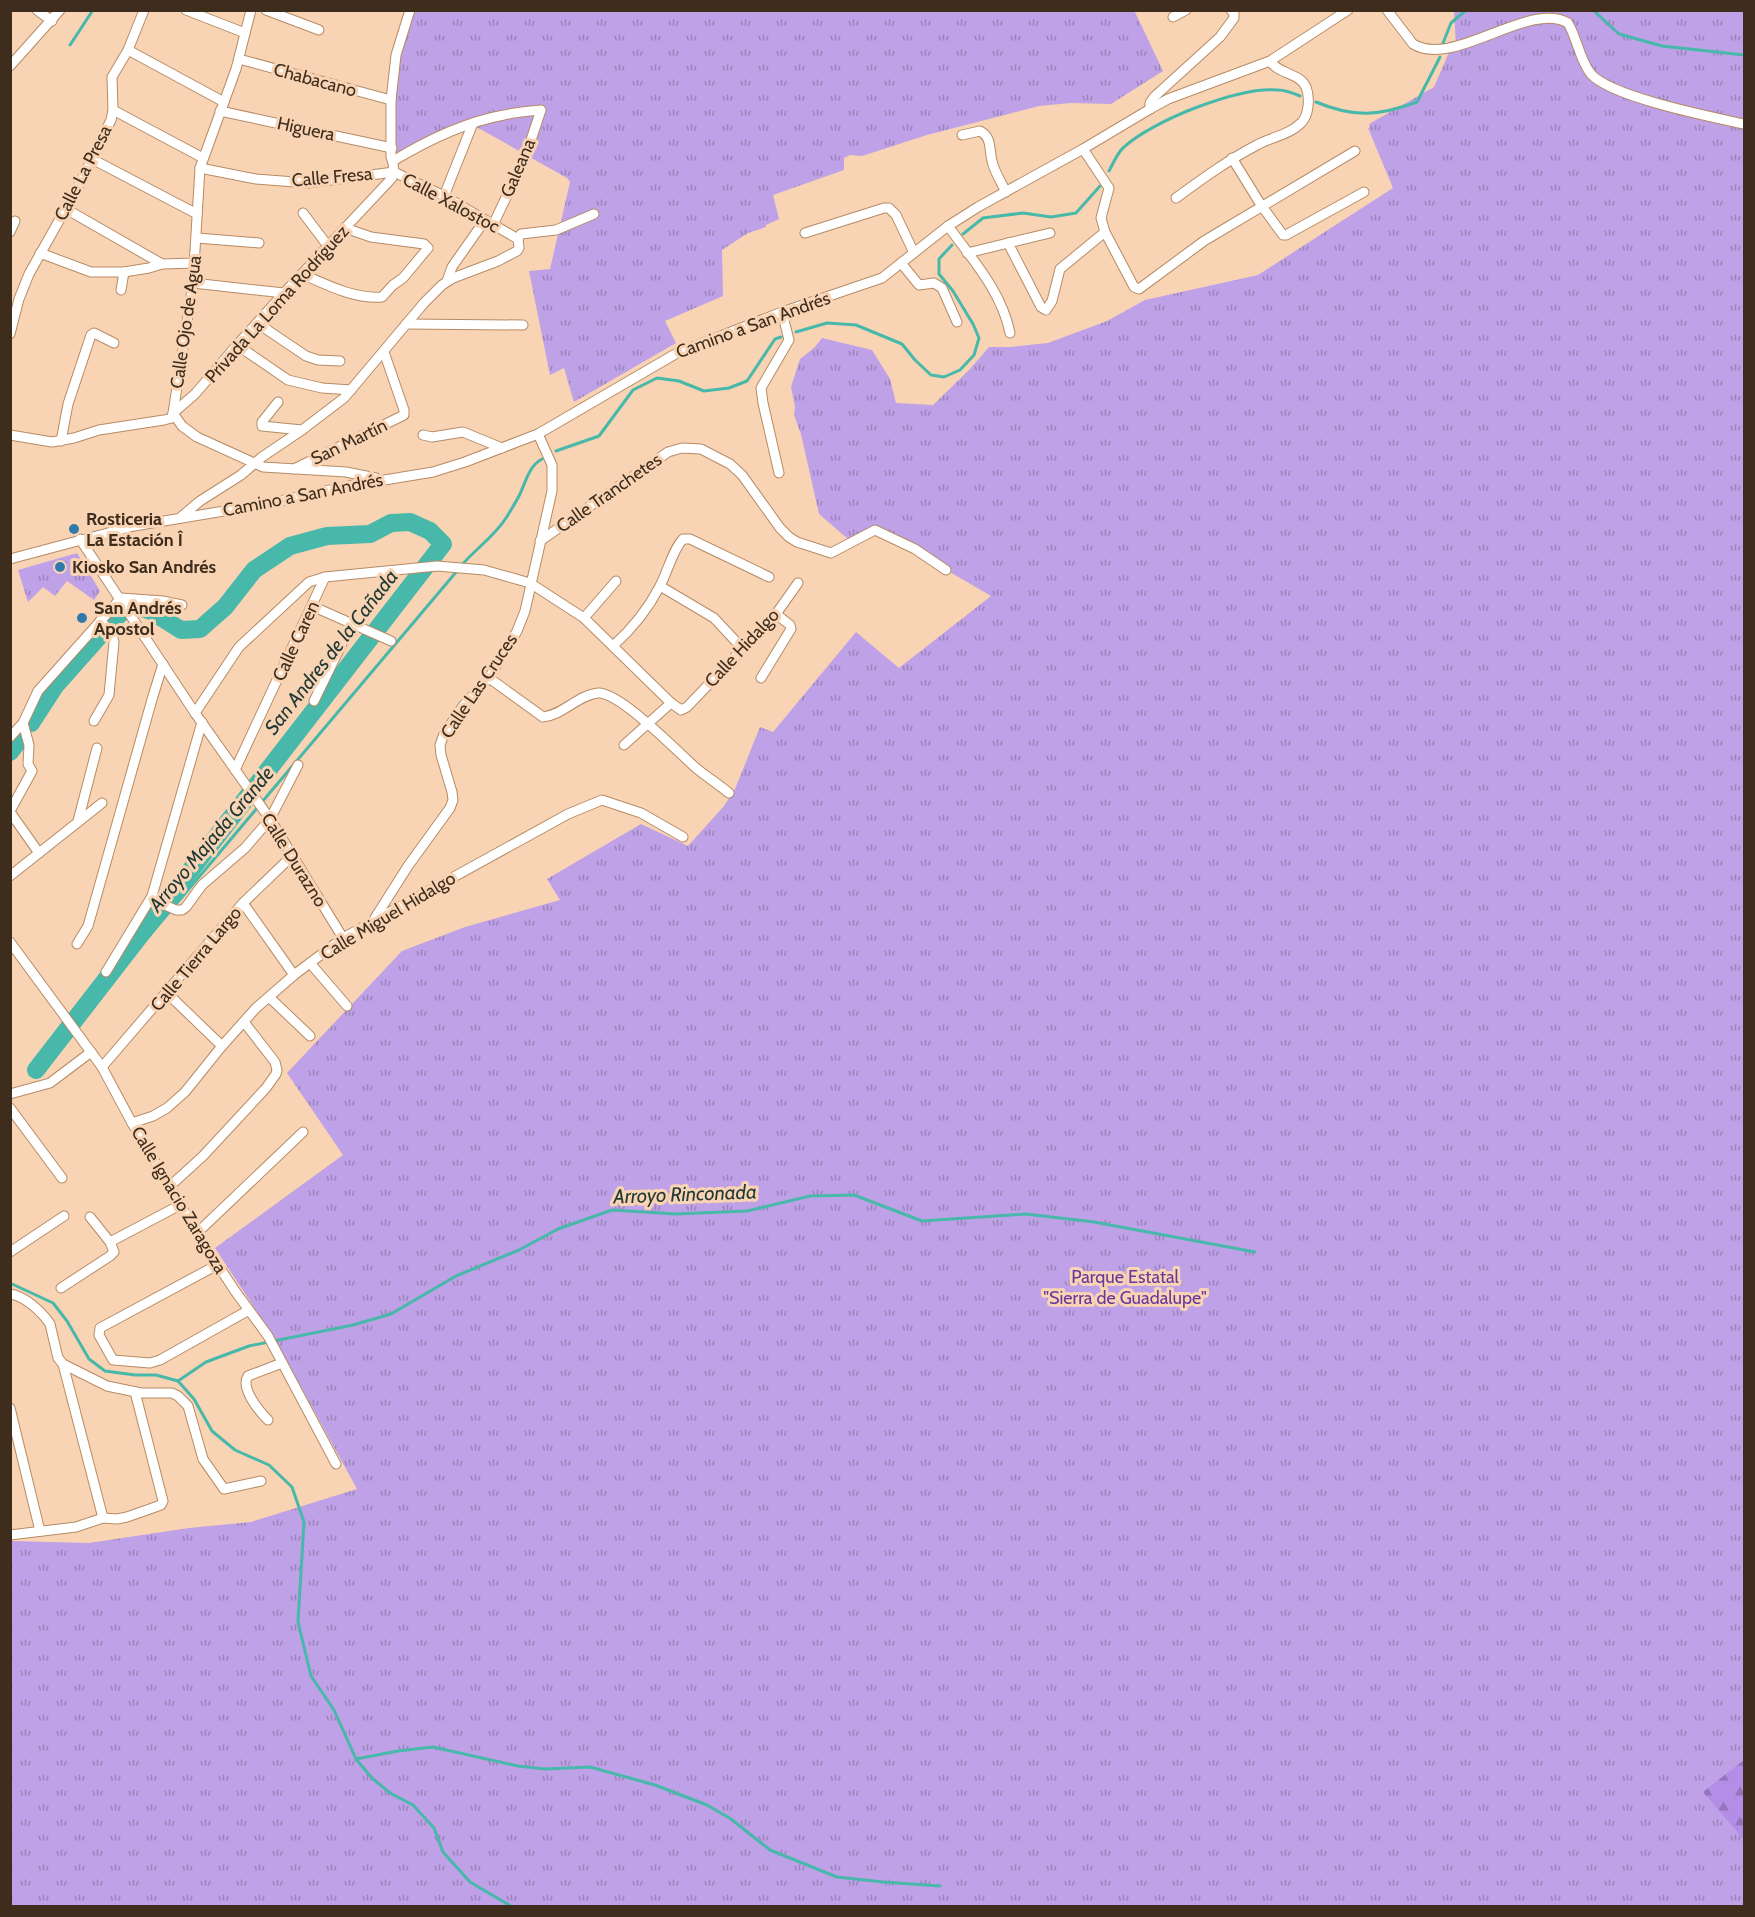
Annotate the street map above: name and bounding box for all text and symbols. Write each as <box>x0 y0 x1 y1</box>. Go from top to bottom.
street label: Chabacano <box>271 58 359 102</box>
street label: Higuera <box>275 112 337 146</box>
street label: Calle La Presa <box>50 121 117 224</box>
street label: Galeana <box>496 135 540 201</box>
street label: Calle Fresa <box>291 162 374 191</box>
street label: Calle Xalostoc <box>399 168 503 238</box>
street label: Privada La Loma Rodríguez <box>200 220 354 387</box>
street label: Calle Ojo de Agua <box>166 254 206 390</box>
street label: Camino a San Andrés <box>673 287 833 363</box>
street label: San Martín <box>307 414 391 470</box>
street label: Calle Tranchetes <box>552 449 666 537</box>
street label: Camino a San Andrés <box>221 469 385 521</box>
place label: Rosticeria La Estación Î <box>86 508 183 551</box>
marker: Rosticeria La Estación Î <box>67 522 81 536</box>
place label: Kiosko San Andrés <box>72 556 217 578</box>
marker: Kiosko San Andrés <box>53 560 67 574</box>
water label: San Andres de la Cañada <box>259 565 403 739</box>
place label: San Andrés Apostol <box>94 597 182 640</box>
street label: Calle Caren <box>268 597 324 685</box>
street label: Calle Hidalgo <box>700 604 784 692</box>
marker: San Andrés Apostol <box>75 611 89 625</box>
street label: Calle Las Cruces <box>436 630 522 742</box>
water label: Arroyo Majada Grande <box>143 762 279 917</box>
street label: Calle Durazno <box>256 809 332 911</box>
street label: Calle Miguel Hidalgo <box>316 867 460 965</box>
street label: Calle Tierra Largo <box>146 902 246 1016</box>
street label: Calle Ignacio Zaragoza <box>126 1122 232 1278</box>
water label: Arroyo Rinconada <box>612 1180 757 1209</box>
park label: Parque Estatal "Sierra de Guadalupe" <box>1043 1266 1207 1309</box>

